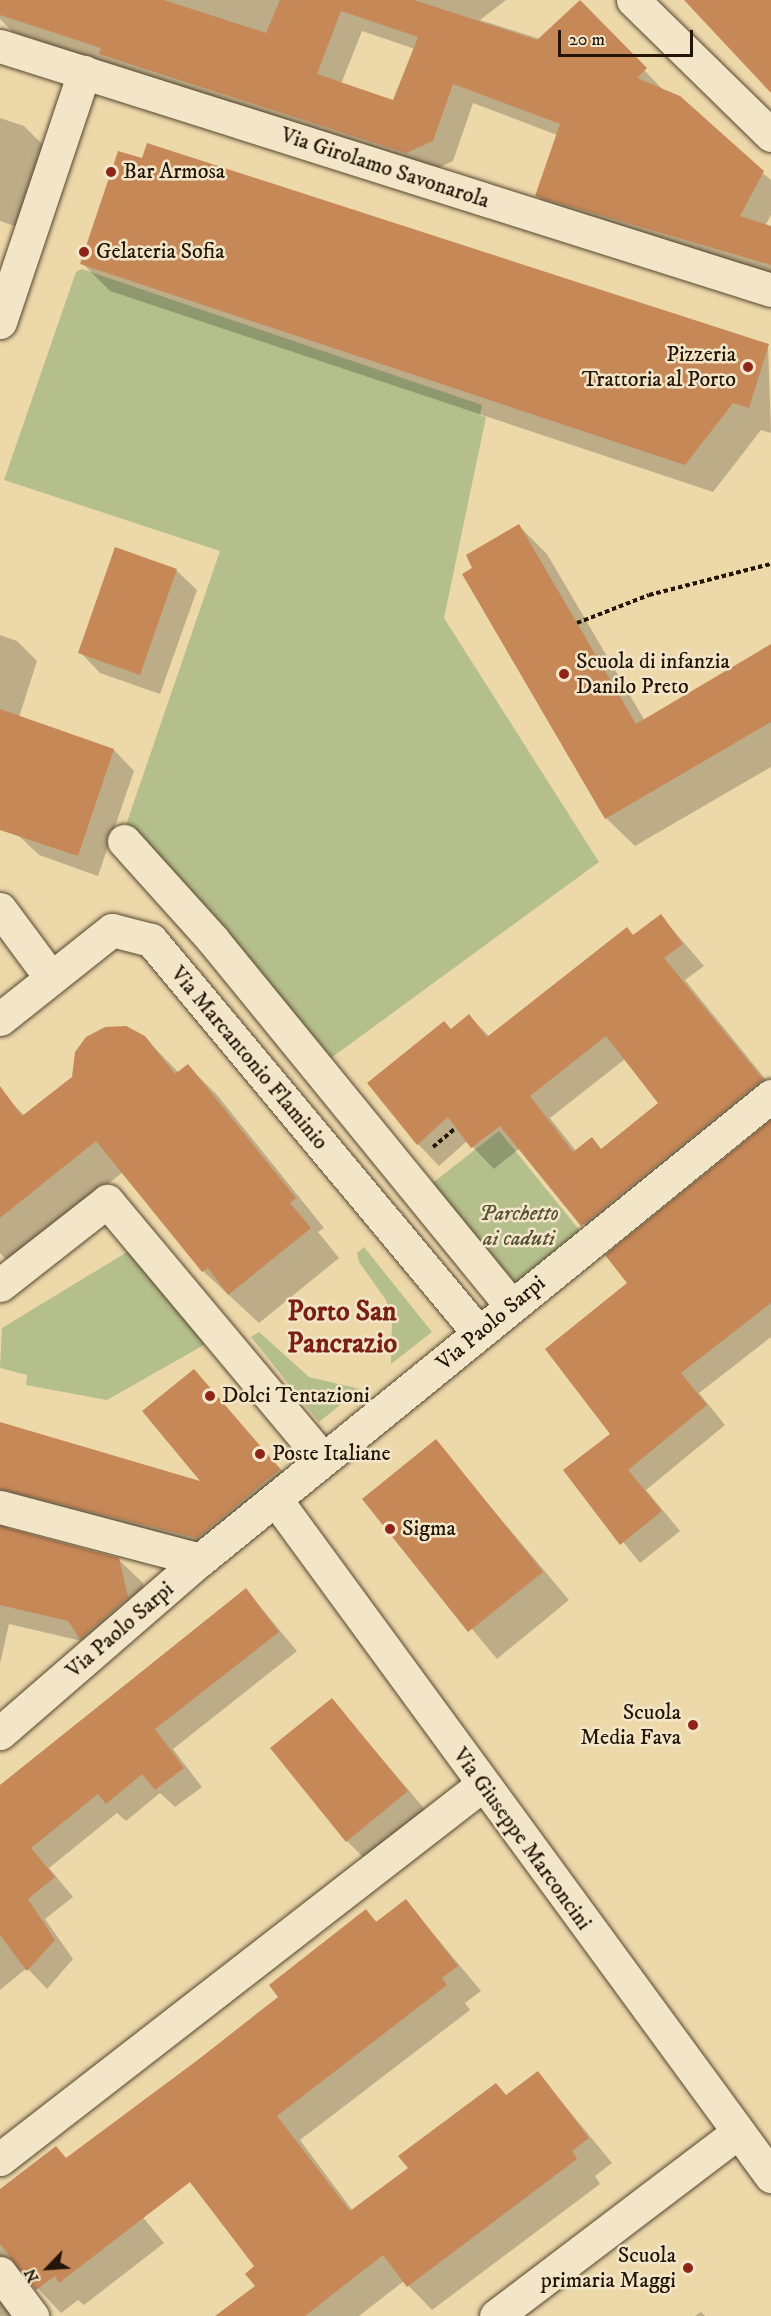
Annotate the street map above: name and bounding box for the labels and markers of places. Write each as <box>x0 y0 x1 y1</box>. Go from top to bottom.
place label: Bar Armosa <box>123 159 225 185</box>
marker: Bar Armosa <box>104 165 118 179</box>
place label: Gelateria Sofia <box>96 239 225 265</box>
marker: Gelateria Sofia <box>77 245 91 259</box>
place label: Pizzeria Trattoria al Porto <box>582 341 736 392</box>
marker: Pizzeria Trattoria al Porto <box>741 360 755 374</box>
place label: Scuola di infanzia Danilo Preto <box>576 648 730 700</box>
marker: Scuola di infanzia Danilo Preto <box>557 667 571 681</box>
place label: Dolci Tentazioni <box>222 1383 370 1409</box>
marker: Dolci Tentazioni <box>203 1389 217 1403</box>
place label: Poste Italiane <box>272 1441 391 1467</box>
marker: Poste Italiane <box>253 1447 267 1461</box>
place label: Sigma <box>402 1516 456 1542</box>
marker: Sigma <box>383 1522 397 1536</box>
place label: Scuola Media Fava <box>580 1699 681 1750</box>
marker: Scuola Media Fava <box>686 1718 700 1732</box>
place label: Scuola primaria Maggi <box>541 2242 676 2294</box>
marker: Scuola primaria Maggi <box>681 2261 695 2275</box>

